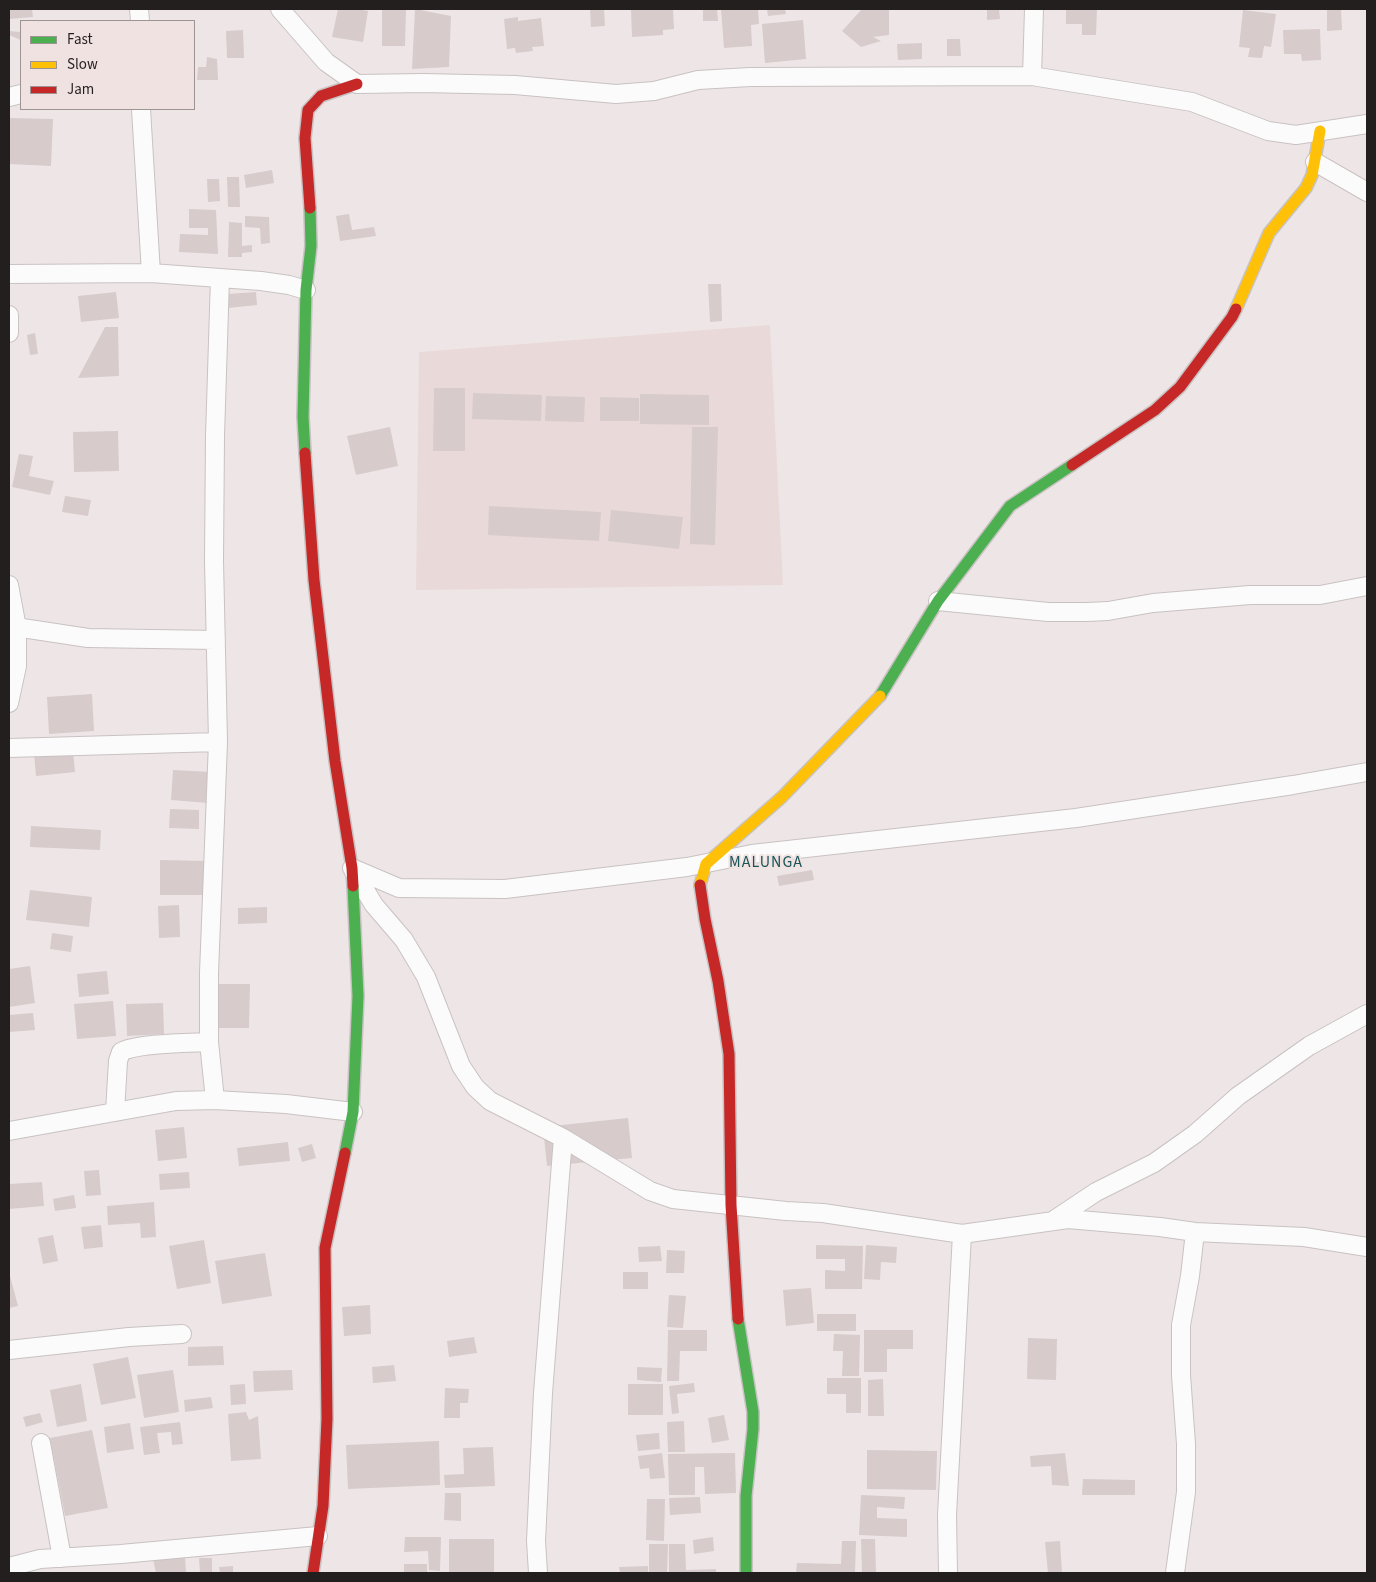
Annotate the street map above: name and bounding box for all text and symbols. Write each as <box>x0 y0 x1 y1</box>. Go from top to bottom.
legend <box>20 20 195 110</box>
text: Fast <box>67 29 93 50</box>
text: Slow <box>67 54 98 75</box>
text: Jam <box>67 79 94 100</box>
district label: MALUNGA <box>728 853 804 873</box>

